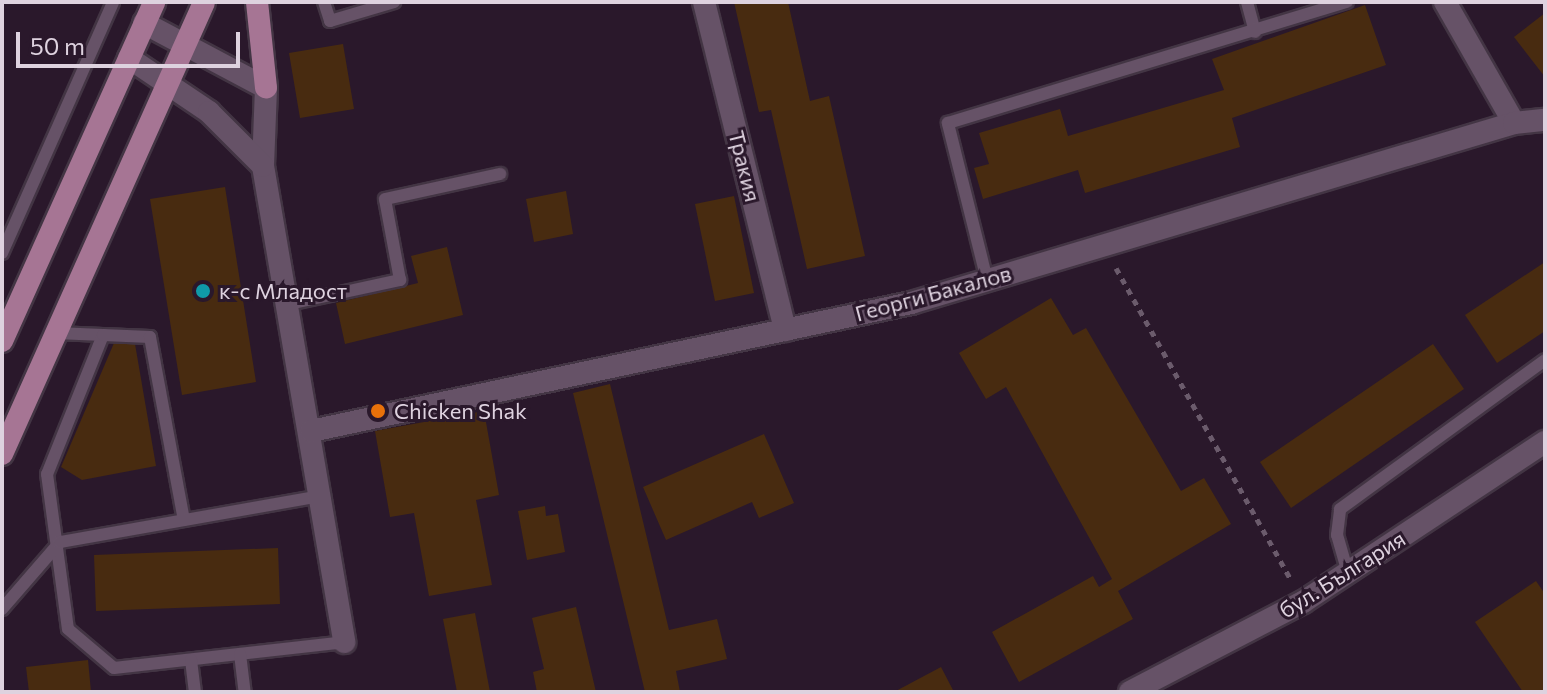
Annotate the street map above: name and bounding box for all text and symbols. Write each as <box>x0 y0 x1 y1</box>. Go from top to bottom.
scale bar <box>20 16 244 66</box>
text: 50 m <box>30 31 85 60</box>
street label: Тракия <box>723 128 767 204</box>
street label: Георги Бакалов <box>852 259 1014 327</box>
place label: к-с Младост <box>219 278 347 304</box>
marker: к-с Младост <box>194 282 212 300</box>
place label: Chicken Shak <box>394 398 527 424</box>
marker: Chicken Shak <box>369 402 387 420</box>
street label: бул. България <box>1274 525 1410 623</box>

